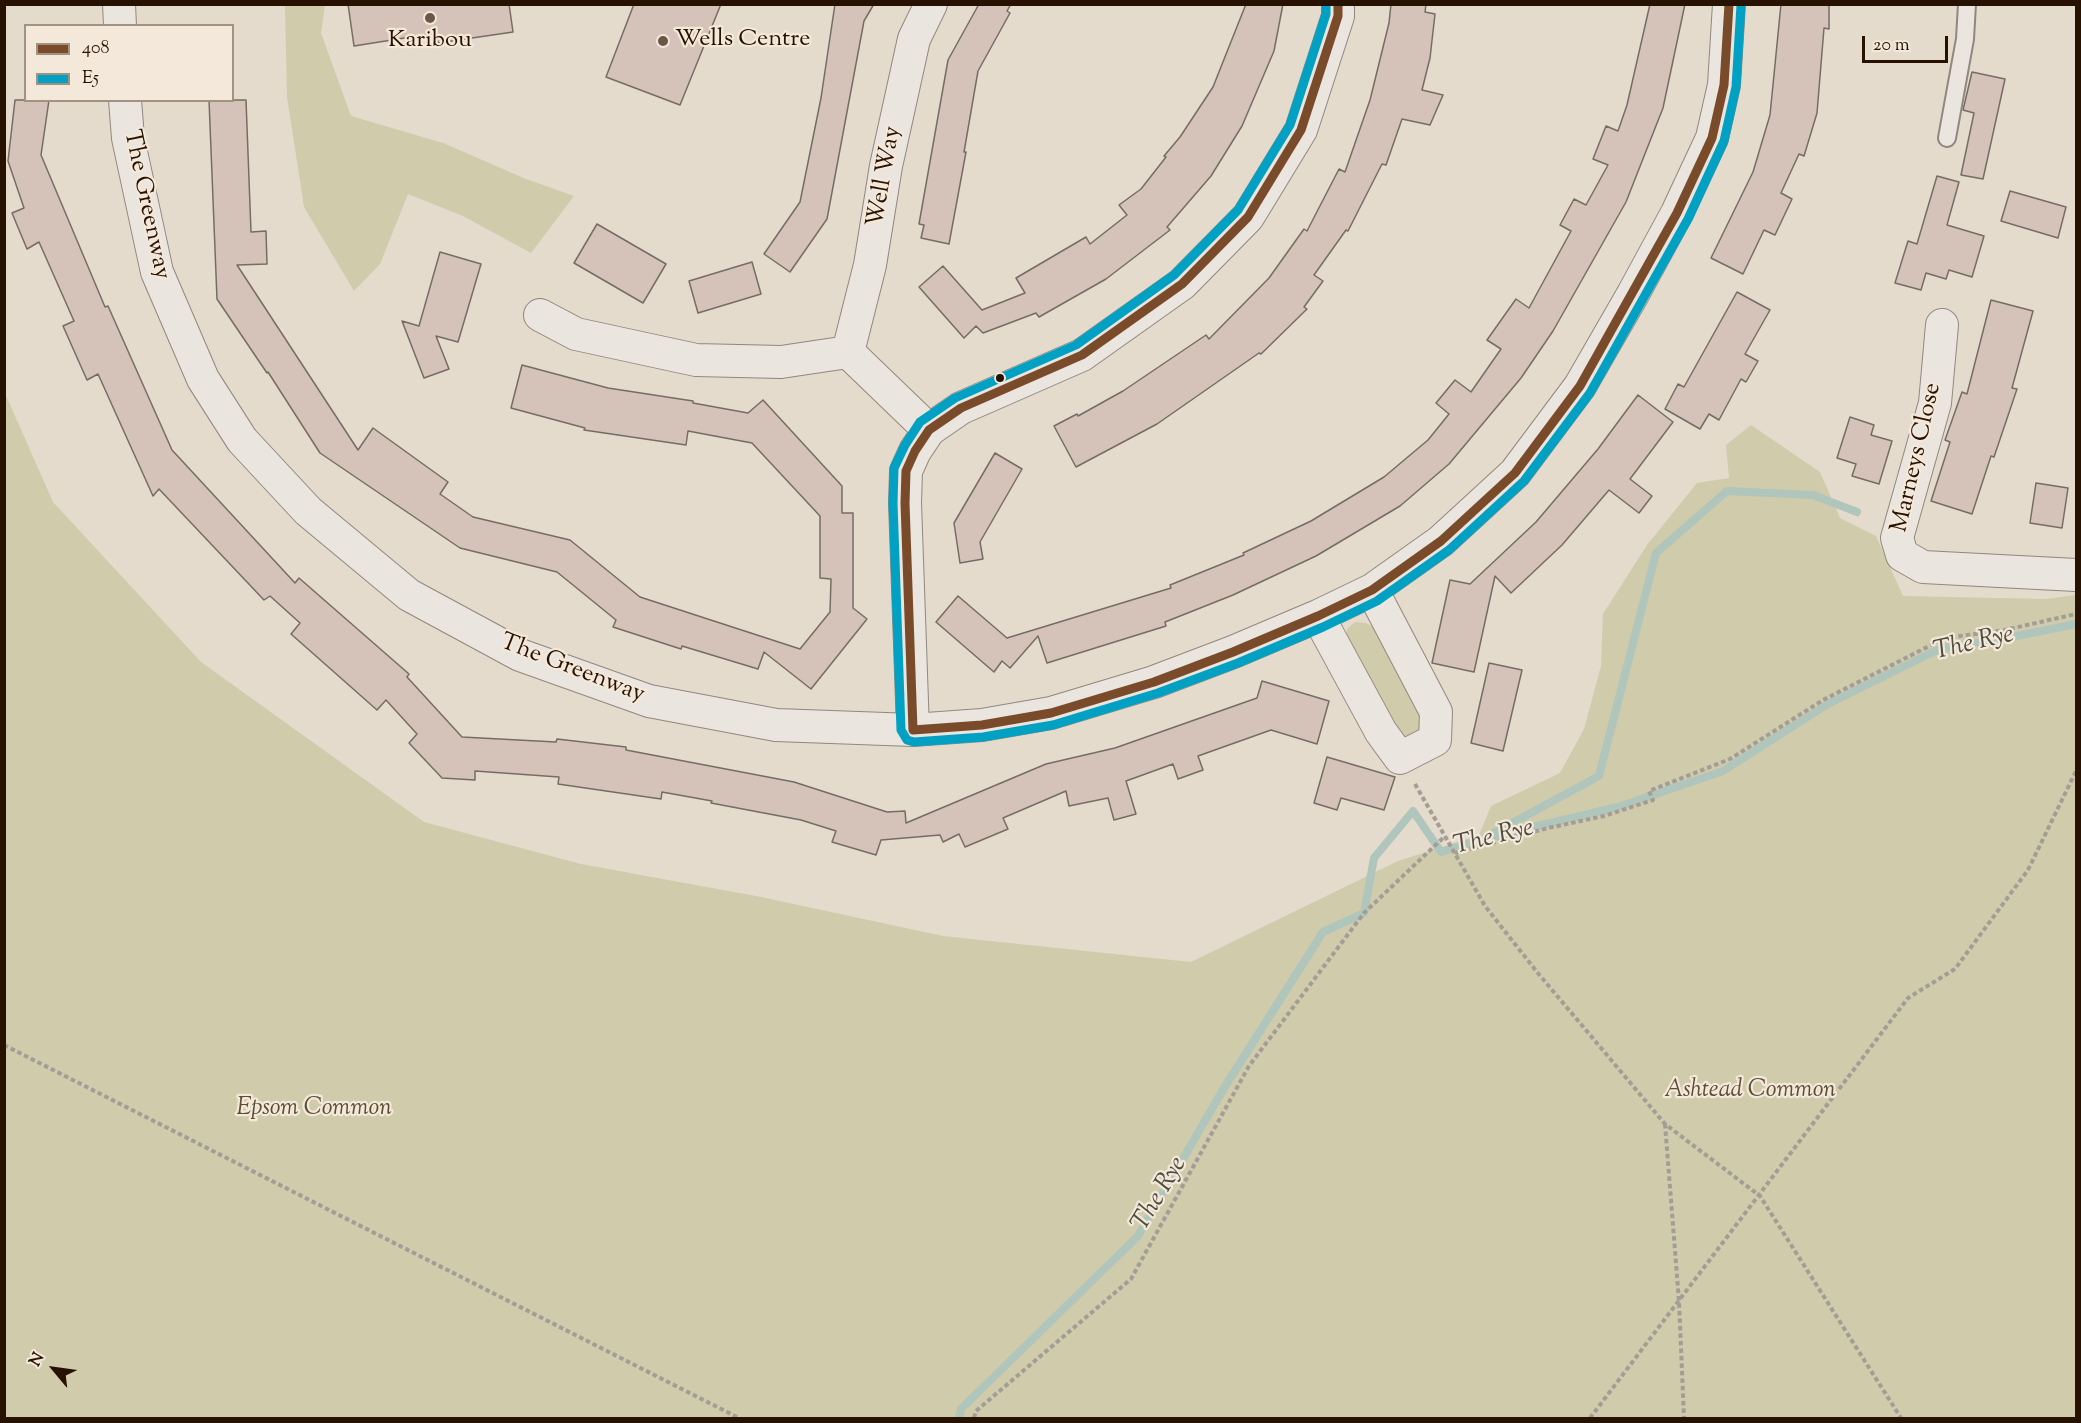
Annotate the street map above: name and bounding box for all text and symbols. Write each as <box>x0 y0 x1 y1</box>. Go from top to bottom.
marker: Karibou <box>423 11 437 25</box>
legend <box>24 24 234 102</box>
scale bar <box>1865 24 1950 62</box>
place label: Wells Centre <box>675 27 811 55</box>
place label: Karibou <box>388 28 472 56</box>
text: 20 m <box>1873 33 1910 59</box>
marker: Wells Centre <box>656 34 670 48</box>
text: 408 <box>82 36 109 62</box>
text: E5 <box>82 66 99 92</box>
street label: Well Way <box>863 124 909 230</box>
street label: The Greenway <box>115 128 175 282</box>
unlabelled marker <box>994 372 1006 384</box>
street label: Marneys Close <box>1887 380 1949 536</box>
water label: The Rye <box>1931 621 2017 669</box>
street label: The Greenway <box>496 629 648 711</box>
water label: The Rye <box>1451 814 1537 864</box>
park label: Ashtead Common <box>1664 1078 1836 1106</box>
park label: Epsom Common <box>236 1096 392 1124</box>
water label: The Rye <box>1127 1152 1195 1238</box>
north arrow <box>24 1339 84 1399</box>
text: N <box>25 1349 51 1371</box>

